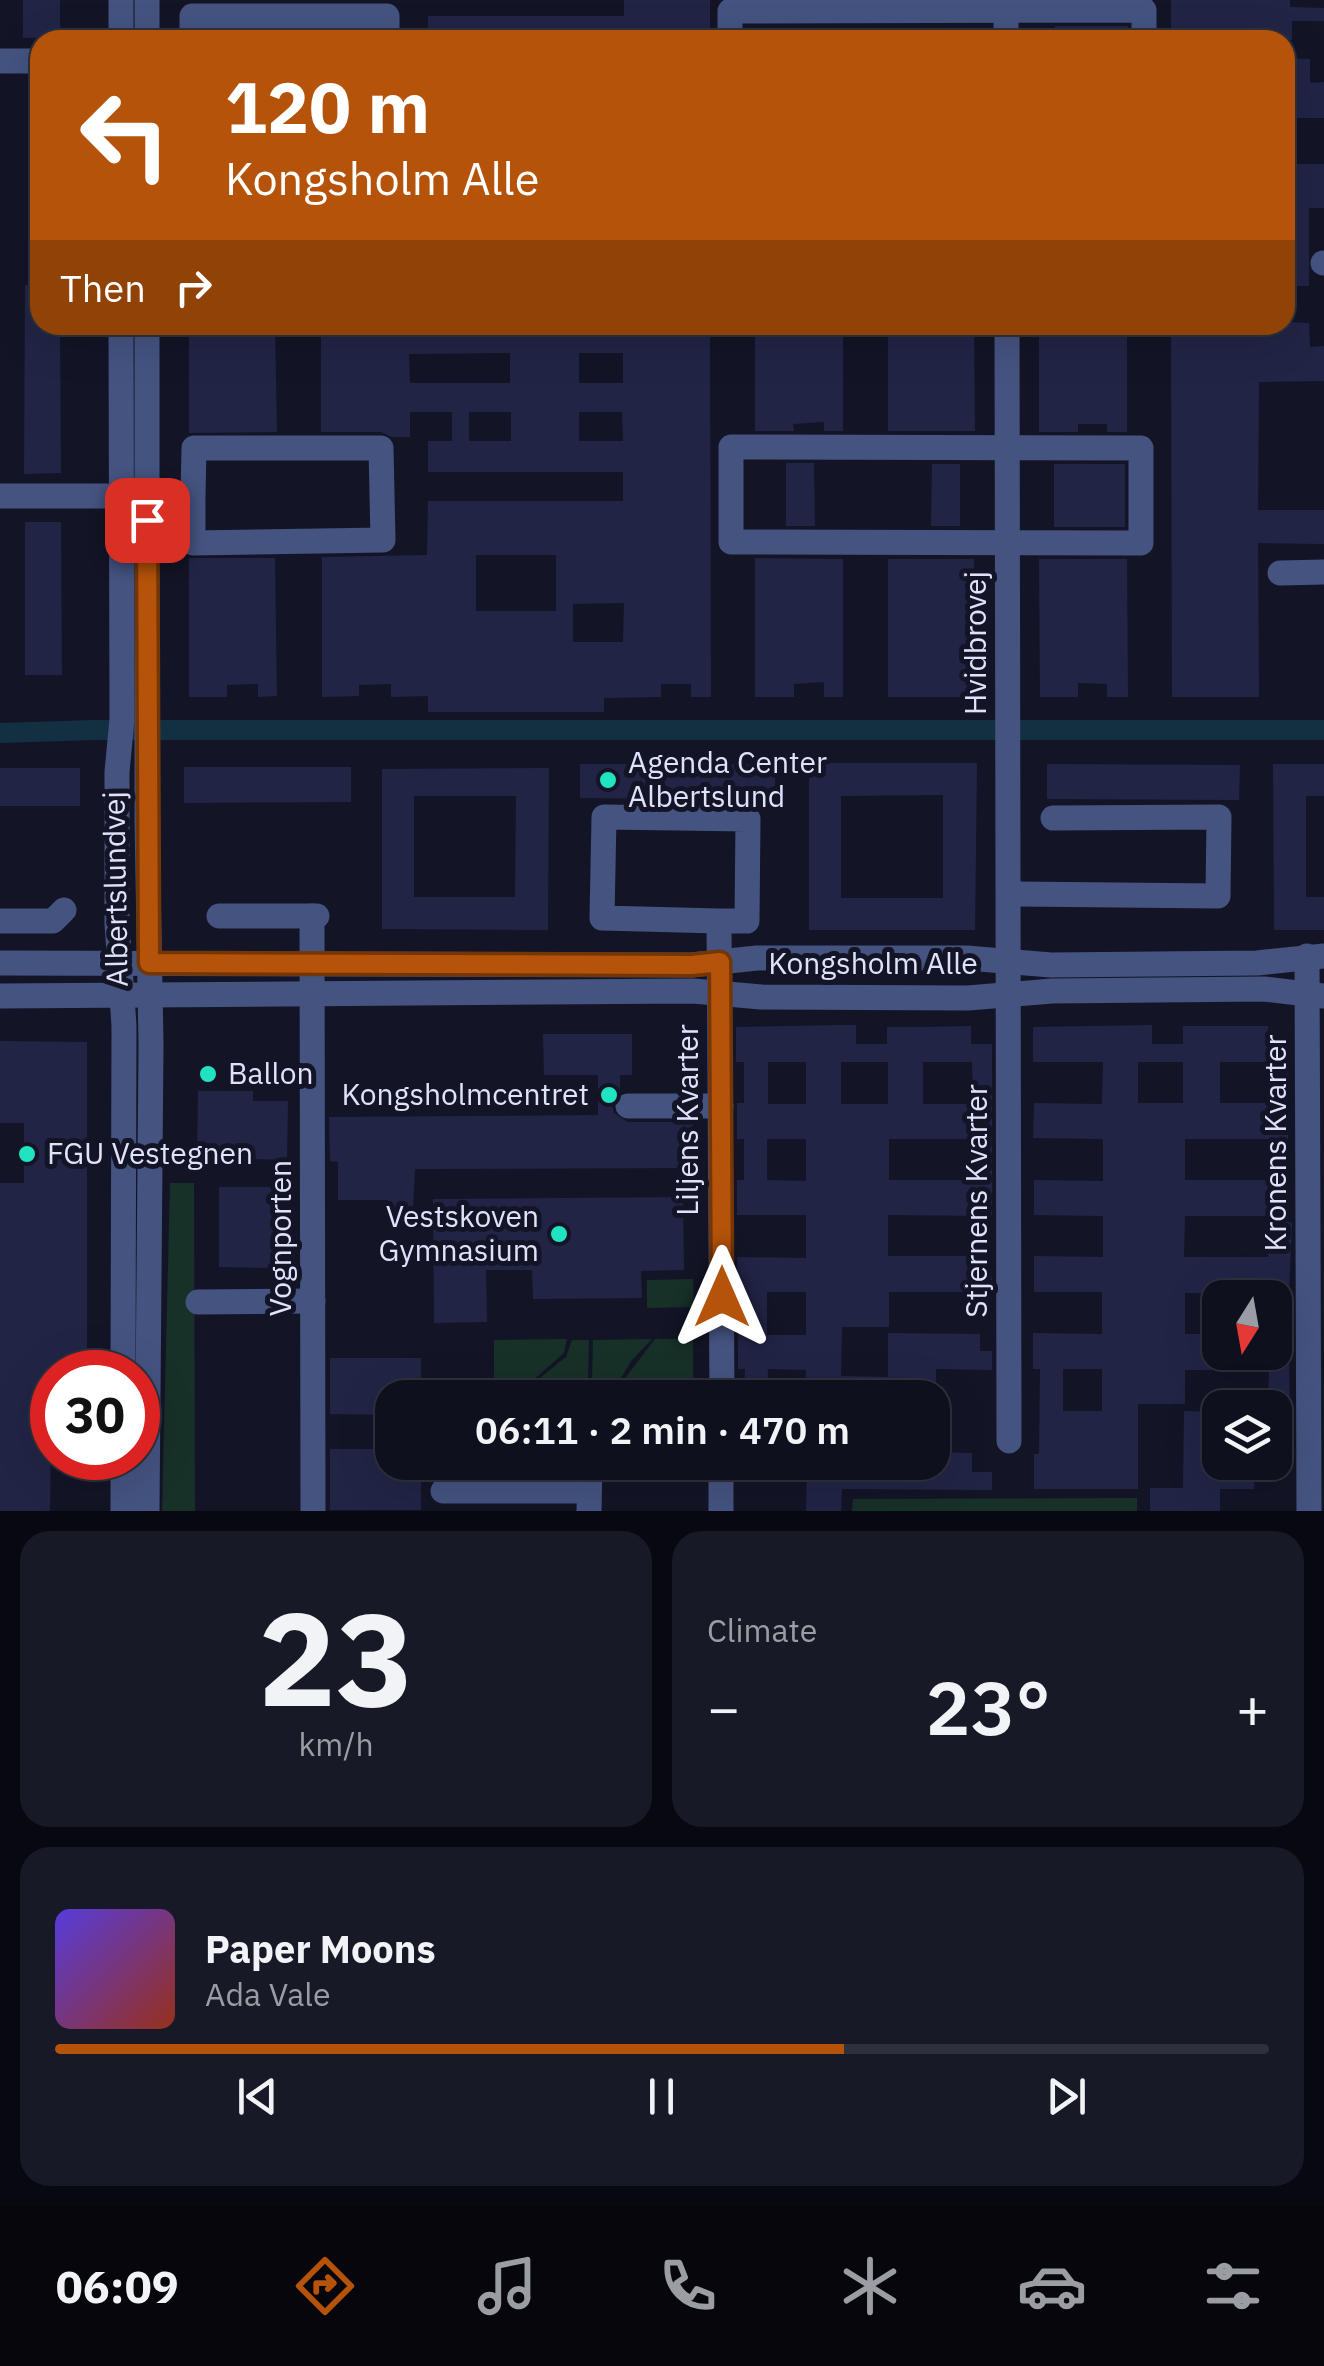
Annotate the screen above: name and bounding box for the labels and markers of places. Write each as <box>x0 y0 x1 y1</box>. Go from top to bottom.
pin <box>105 478 190 563</box>
place label: Agenda Center Albertslund <box>628 742 827 815</box>
marker: Agenda Center Albertslund <box>597 769 619 791</box>
place label: Ballon <box>228 1053 314 1092</box>
marker: Ballon <box>197 1063 219 1085</box>
place label: Kongsholmcentret <box>341 1074 589 1113</box>
marker: Kongsholmcentret <box>598 1084 620 1106</box>
place label: FGU Vestegnen <box>47 1133 253 1172</box>
marker: FGU Vestegnen <box>16 1143 38 1165</box>
place label: Vestskoven Gymnasium <box>379 1196 539 1269</box>
marker: Vestskoven Gymnasium <box>548 1223 570 1245</box>

